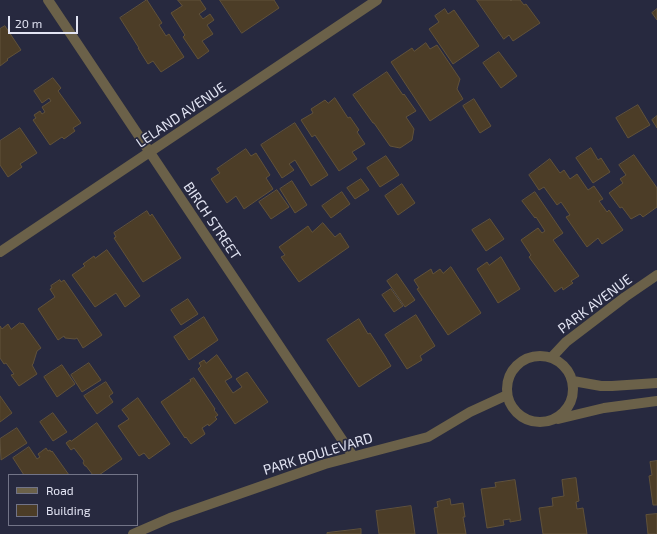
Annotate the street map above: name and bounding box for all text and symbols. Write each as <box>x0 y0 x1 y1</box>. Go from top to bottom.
scale bar <box>10 8 80 34</box>
text: 20 m <box>15 16 42 30</box>
street label: LELAND AVENUE <box>133 79 229 151</box>
street label: BIRCH STREET <box>180 179 244 263</box>
street label: PARK AVENUE <box>555 271 635 337</box>
street label: PARK BOULEVARD <box>261 429 375 479</box>
legend <box>8 474 138 526</box>
text: Road <box>46 483 74 497</box>
text: Building <box>46 503 90 517</box>

